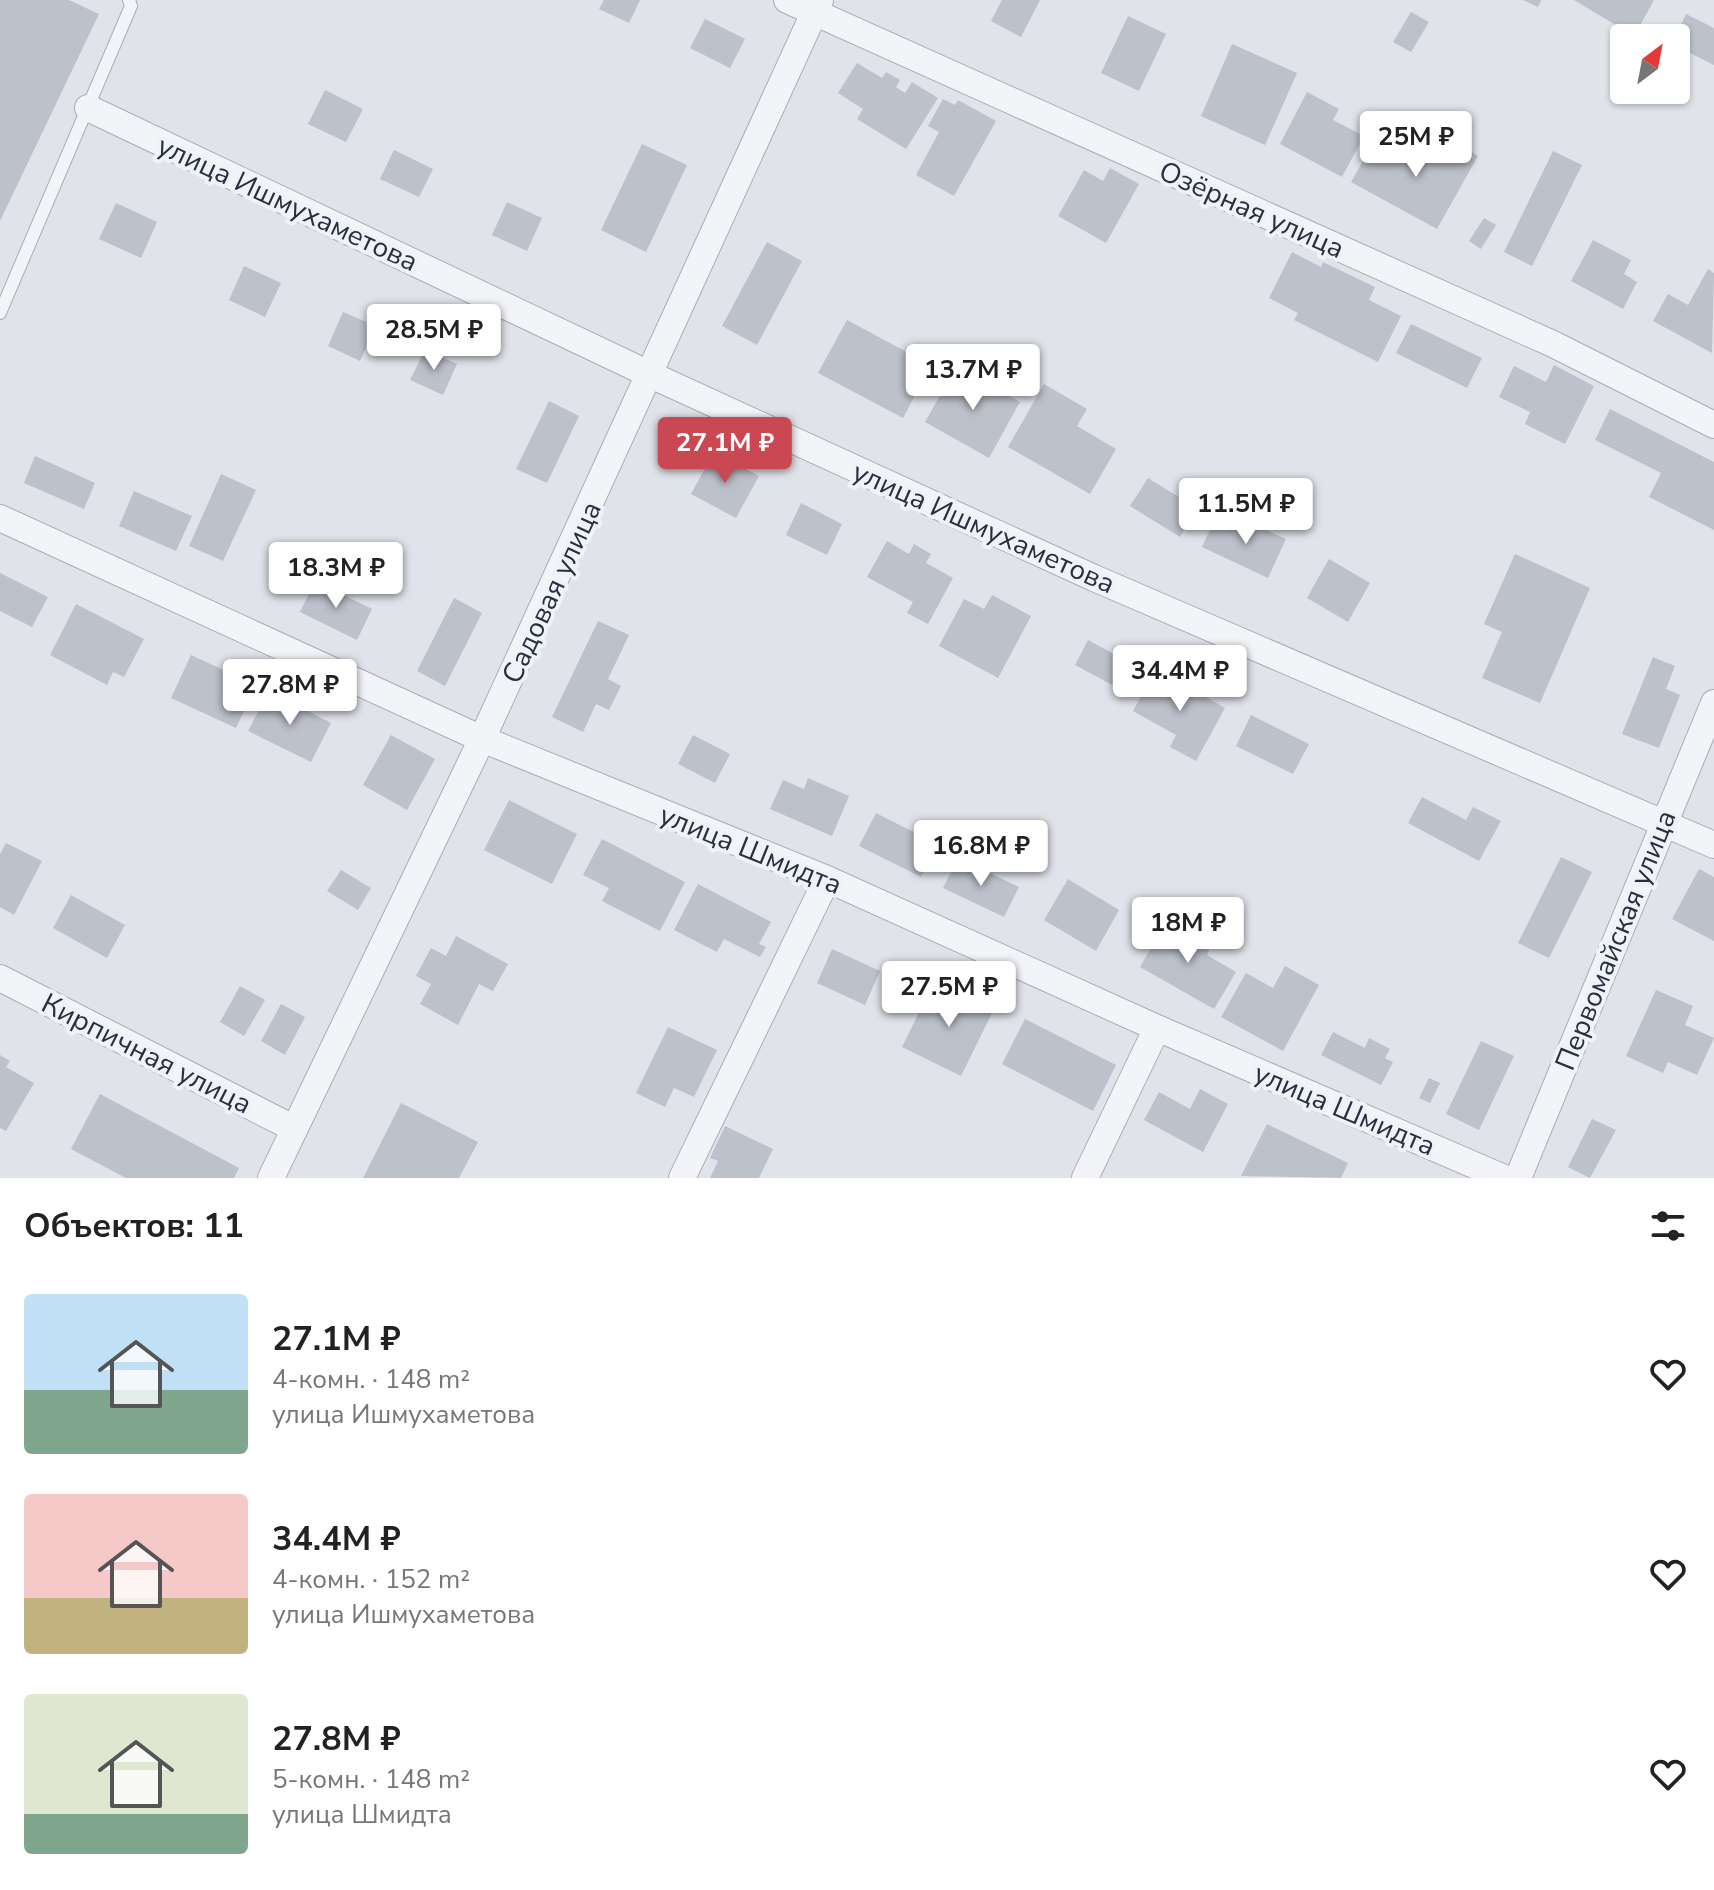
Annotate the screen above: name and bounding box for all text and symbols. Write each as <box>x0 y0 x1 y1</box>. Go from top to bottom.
north arrow <box>1610 24 1690 104</box>
map controls <box>1610 24 1690 104</box>
pin: 25M ₽ <box>1360 111 1472 179</box>
text: 25M ₽ <box>1378 119 1454 154</box>
street label: улица Ишмухаметова <box>151 127 424 281</box>
street label: Озёрная улица <box>1153 152 1350 268</box>
pin: 28.5M ₽ <box>360 304 508 372</box>
text: 28.5M ₽ <box>385 312 483 347</box>
pin: 13.7M ₽ <box>899 344 1047 412</box>
text: 13.7M ₽ <box>924 352 1022 387</box>
pin: 27.1M ₽ <box>651 417 799 485</box>
text: 27.1M ₽ <box>676 425 774 460</box>
street label: улица Ишмухаметова <box>846 453 1121 603</box>
pin: 11.5M ₽ <box>1172 478 1320 546</box>
text: 11.5M ₽ <box>1197 486 1295 521</box>
street label: Садовая улица <box>493 495 611 690</box>
pin: 18.3M ₽ <box>262 542 410 610</box>
text: 18.3M ₽ <box>287 550 385 585</box>
pin: 34.4M ₽ <box>1106 645 1254 713</box>
text: 34.4M ₽ <box>1131 653 1229 688</box>
pin: 27.8M ₽ <box>216 659 364 727</box>
text: 27.8M ₽ <box>241 667 339 702</box>
street label: улица Шмидта <box>654 796 848 904</box>
street label: Первомайская улица <box>1546 805 1686 1076</box>
pin: 16.8M ₽ <box>907 820 1055 888</box>
text: 16.8M ₽ <box>932 828 1030 863</box>
pin: 18M ₽ <box>1132 897 1244 965</box>
text: 18M ₽ <box>1150 905 1226 940</box>
pin: 27.5M ₽ <box>875 961 1023 1029</box>
text: 27.5M ₽ <box>900 969 998 1004</box>
street label: Кирпичная улица <box>35 985 258 1123</box>
street label: улица Шмидта <box>1248 1055 1441 1165</box>
text: Объектов: 11 <box>24 1203 244 1249</box>
icon: filters <box>1646 1204 1690 1248</box>
text: 27.1M ₽ <box>272 1316 401 1362</box>
icon: home <box>88 1326 184 1422</box>
icon: heart <box>1646 1352 1690 1396</box>
text: 4-комн. · 148 m² <box>272 1362 470 1397</box>
text: улица Ишмухаметова <box>272 1397 535 1432</box>
text: 34.4M ₽ <box>272 1516 401 1562</box>
icon: home <box>88 1526 184 1622</box>
icon: heart <box>1646 1552 1690 1596</box>
text: 4-комн. · 152 m² <box>272 1562 470 1597</box>
text: улица Ишмухаметова <box>272 1597 535 1632</box>
text: 27.8M ₽ <box>272 1716 401 1762</box>
icon: home <box>88 1726 184 1822</box>
icon: heart <box>1646 1752 1690 1796</box>
text: 5-комн. · 148 m² <box>272 1762 470 1797</box>
text: улица Шмидта <box>272 1797 452 1832</box>

